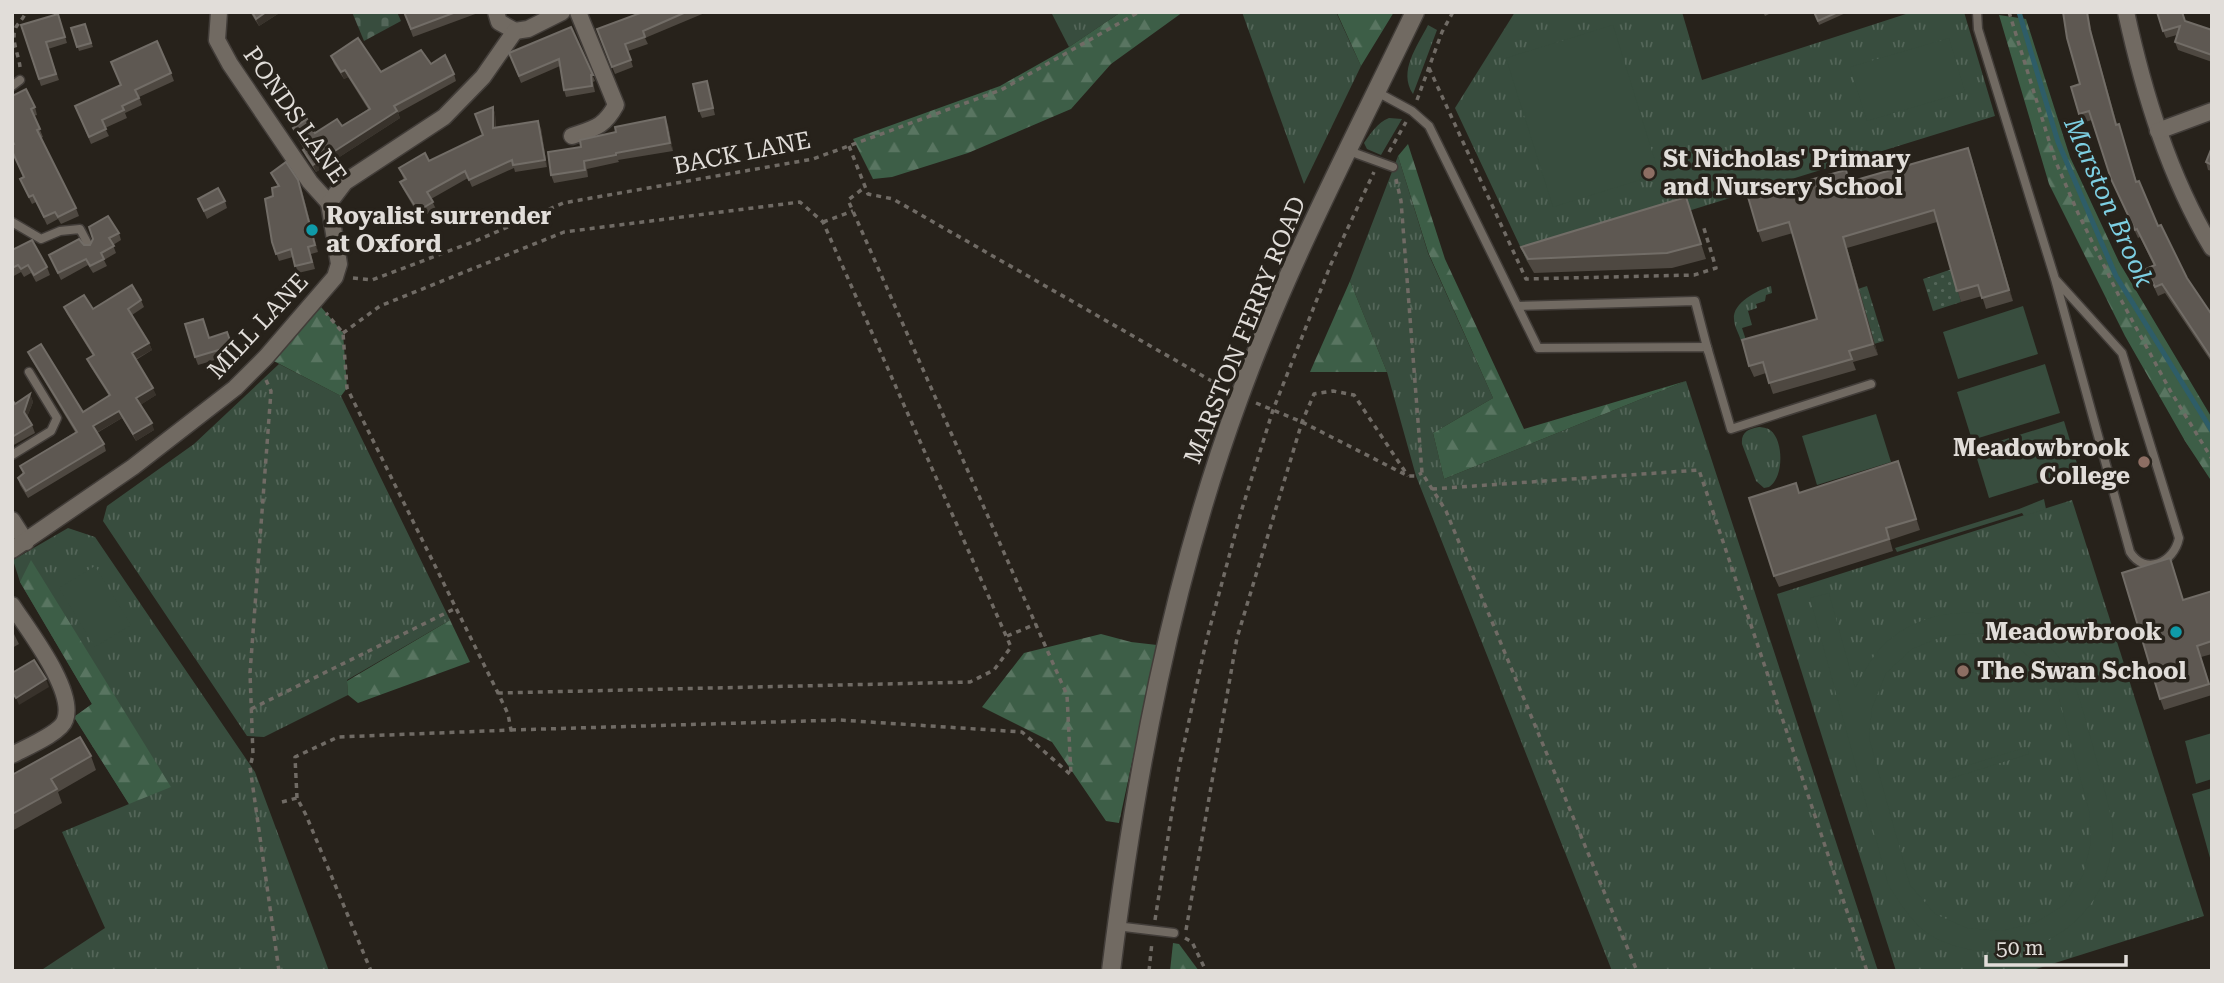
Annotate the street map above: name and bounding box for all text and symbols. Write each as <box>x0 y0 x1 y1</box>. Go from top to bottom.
street label: PONDS LANE <box>238 41 352 189</box>
water label: Marston Brook <box>2058 112 2160 292</box>
street label: BACK LANE <box>671 126 813 180</box>
place label: St Nicholas' Primary and Nursery School <box>1663 145 1911 201</box>
marker: St Nicholas' Primary and Nursery School <box>1641 165 1657 181</box>
street label: MARSTON FERRY ROAD <box>1178 192 1312 468</box>
place label: Royalist surrender at Oxford <box>326 202 551 258</box>
marker: Royalist surrender at Oxford <box>304 222 320 238</box>
street label: MILL LANE <box>202 267 314 385</box>
place label: Meadowbrook College <box>1953 434 2130 490</box>
marker: Meadowbrook College <box>2136 454 2152 470</box>
place label: Meadowbrook <box>1985 618 2162 646</box>
marker: Meadowbrook <box>2168 624 2184 640</box>
place label: The Swan School <box>1977 657 2186 685</box>
marker: The Swan School <box>1955 663 1971 679</box>
scale bar <box>1986 923 2126 967</box>
text: 50 m <box>1996 936 2044 960</box>

